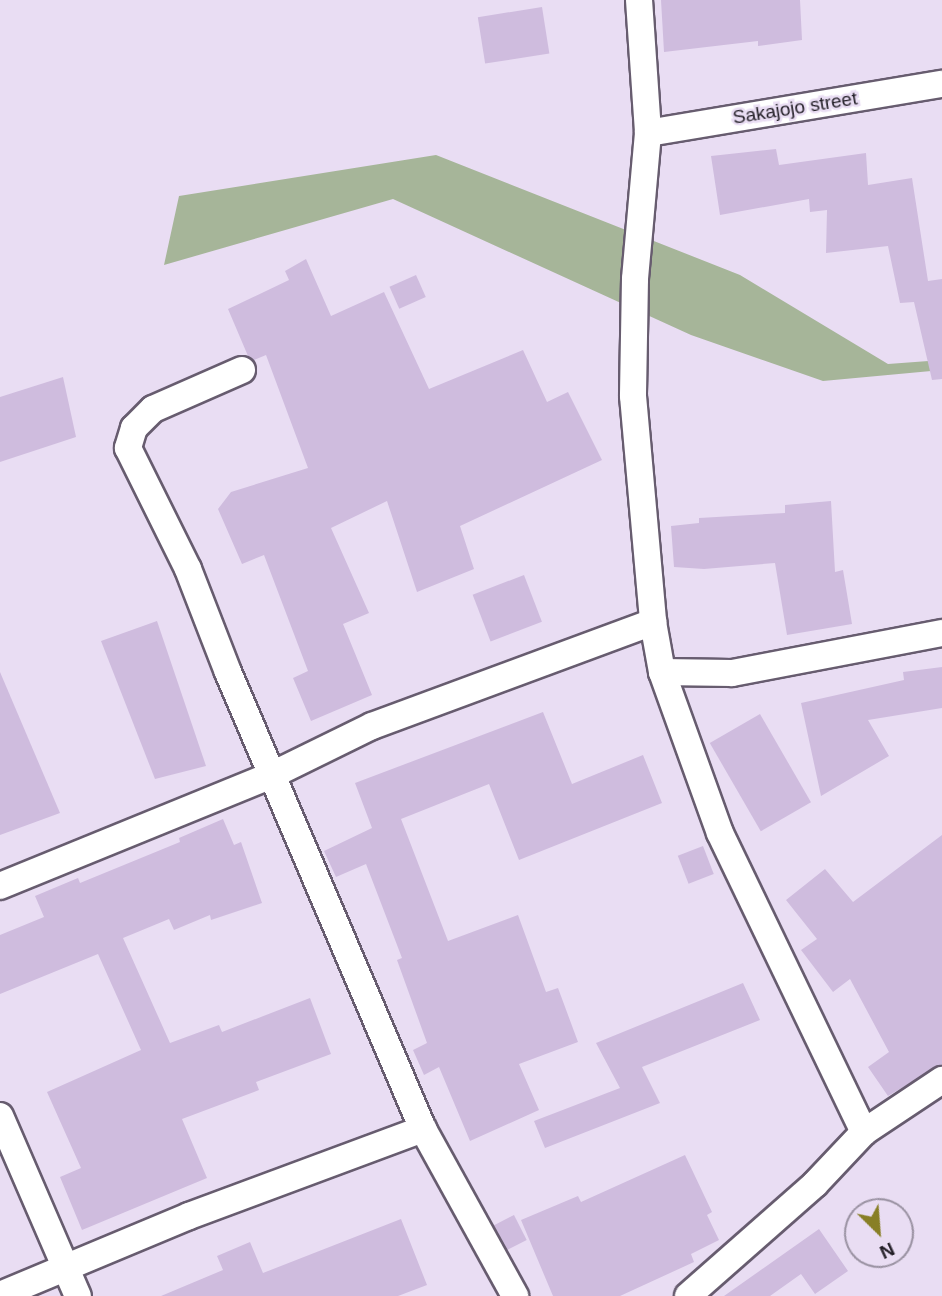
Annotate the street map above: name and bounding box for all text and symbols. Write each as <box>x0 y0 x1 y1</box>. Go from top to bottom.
street label: Sakajojo street <box>731 87 859 129</box>
north arrow <box>844 1198 914 1268</box>
text: N <box>877 1238 898 1263</box>

